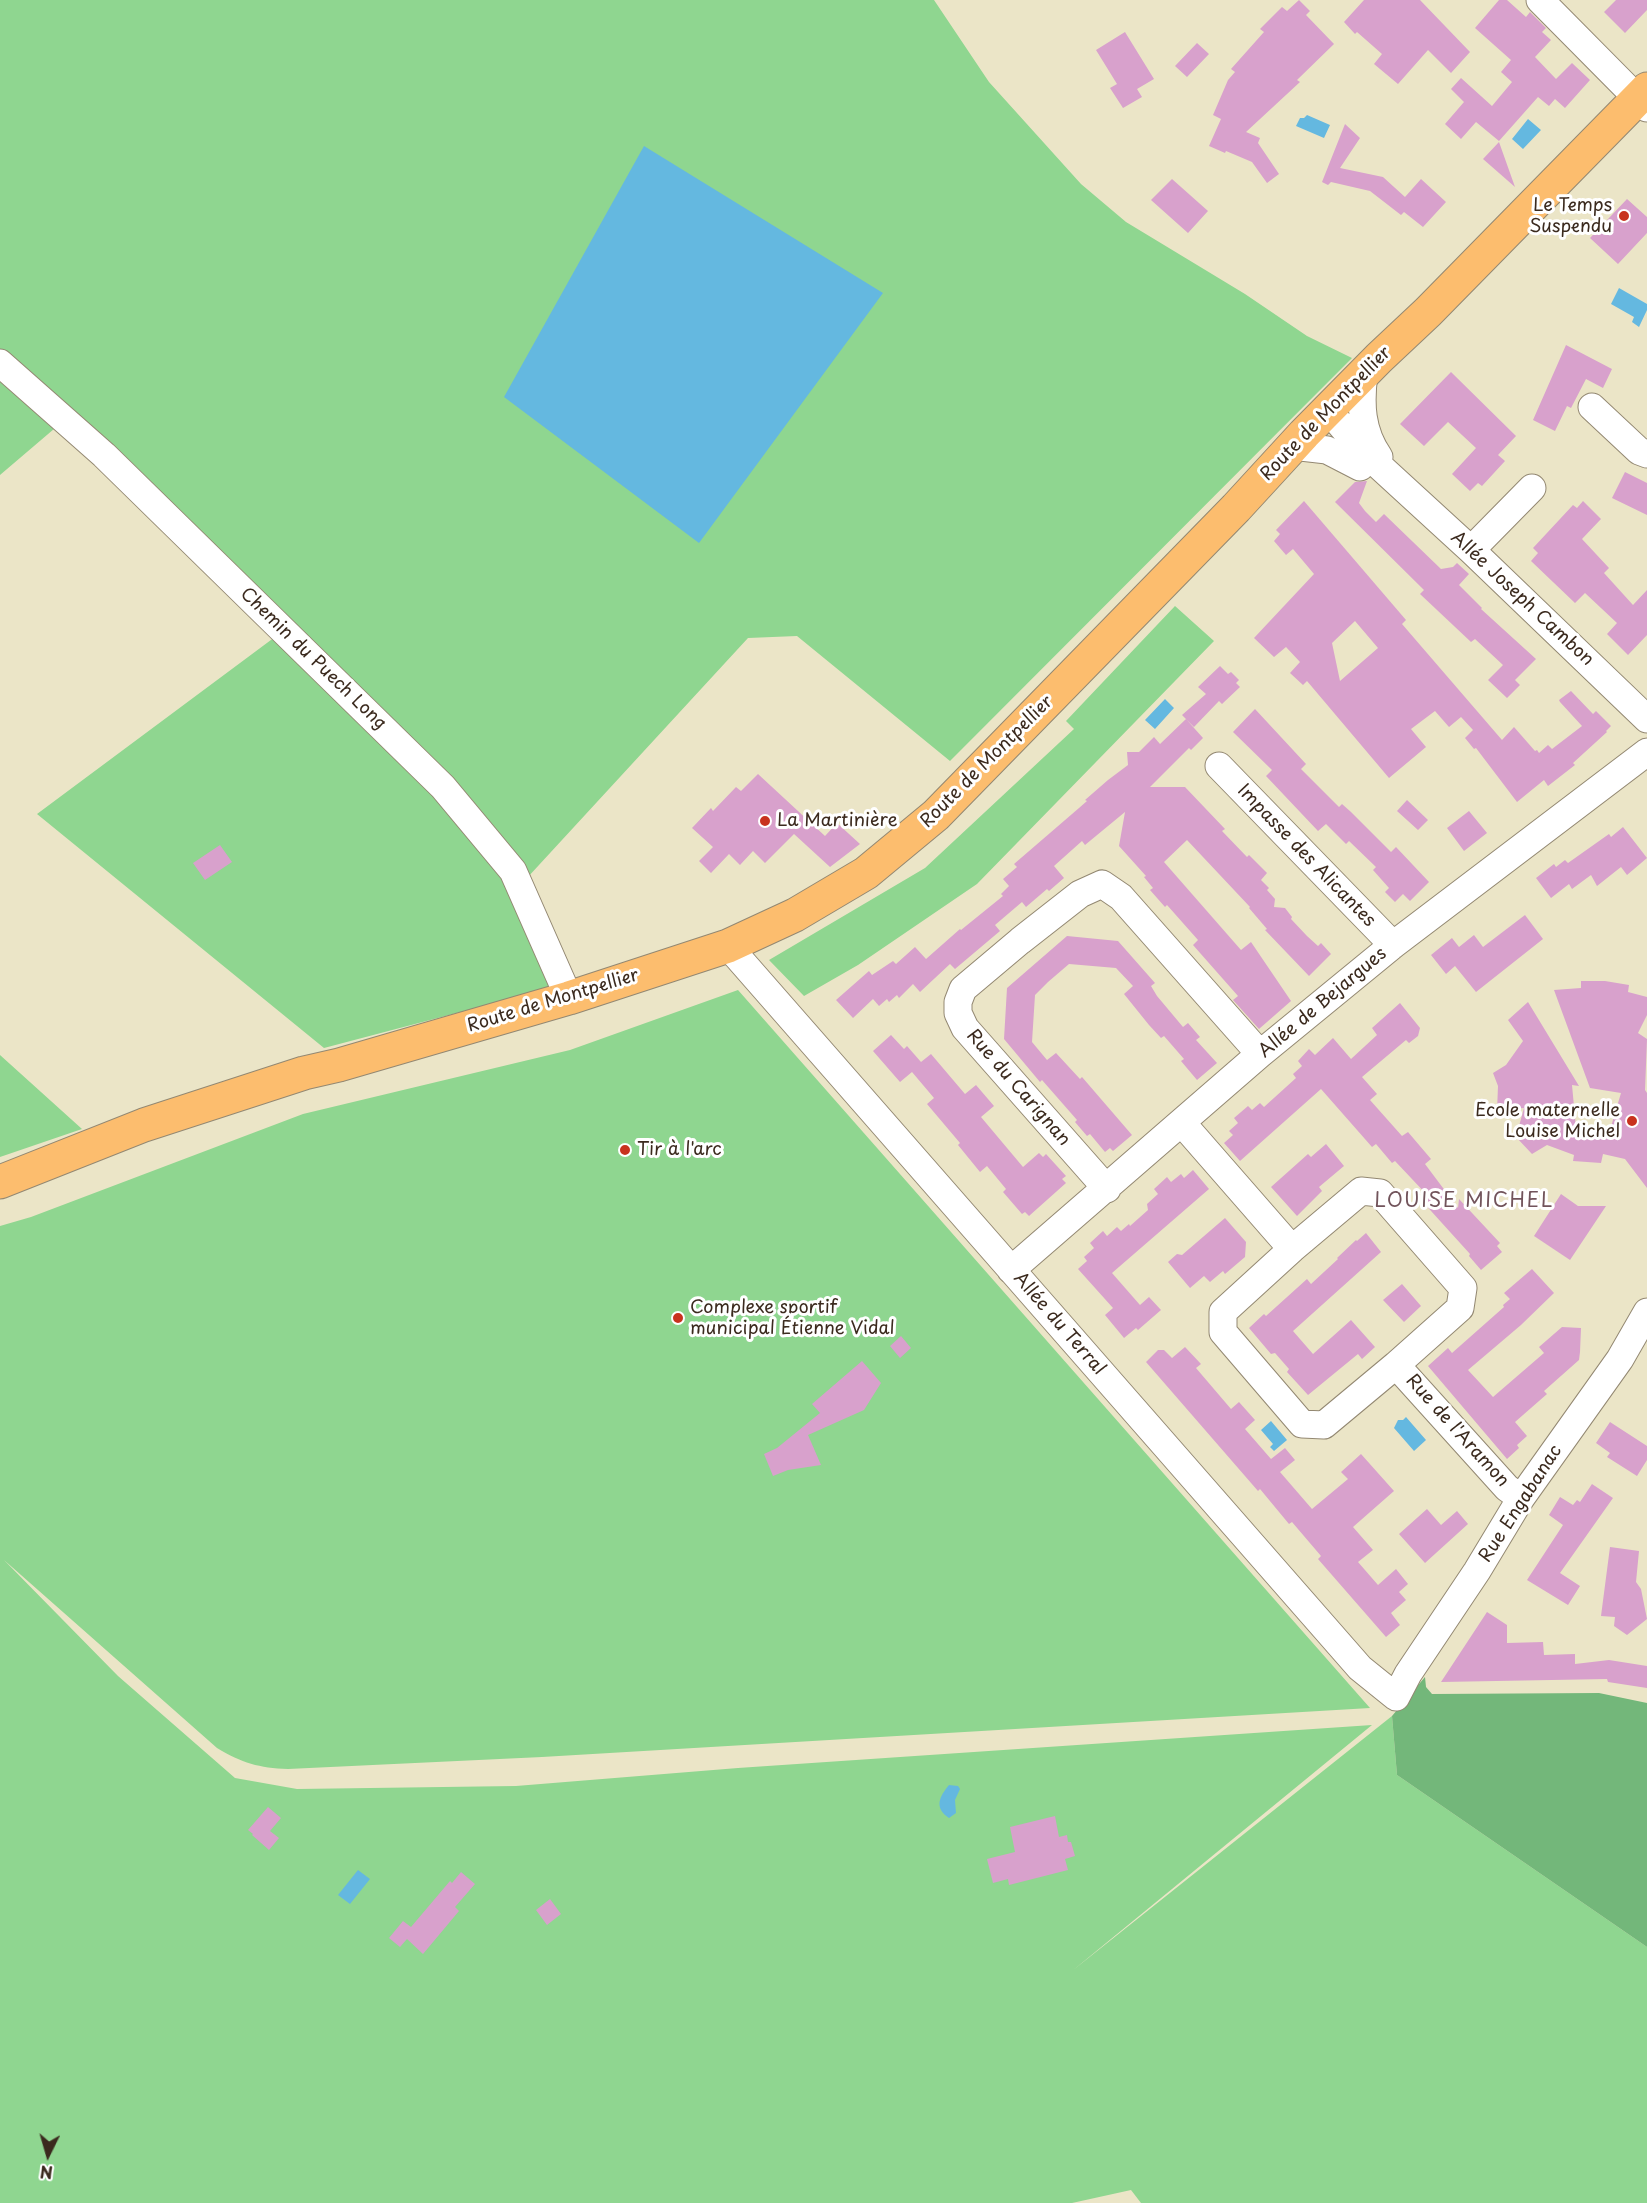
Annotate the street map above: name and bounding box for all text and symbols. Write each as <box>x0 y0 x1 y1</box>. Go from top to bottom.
place label: Le Temps Suspendu <box>1529 195 1612 238</box>
marker: Le Temps Suspendu <box>1617 209 1631 223</box>
street label: Route de Montpellier <box>1256 342 1396 486</box>
street label: Allée Joseph Cambon <box>1446 527 1598 671</box>
street label: Chemin du Puech Long <box>235 584 391 734</box>
street label: Route de Montpellier <box>916 691 1058 833</box>
street label: Impasse des Alicantes <box>1232 780 1380 932</box>
place label: La Martinière <box>777 810 897 832</box>
marker: La Martinière <box>758 814 772 828</box>
street label: Allée de Bejargues <box>1255 943 1391 1063</box>
street label: Route de Montpellier <box>465 965 641 1037</box>
street label: Rue du Carignan <box>962 1025 1074 1151</box>
place label: Ecole maternelle Louise Michel <box>1475 1100 1620 1142</box>
marker: Ecole maternelle Louise Michel <box>1625 1114 1639 1128</box>
place label: Tir à l'arc <box>637 1139 722 1161</box>
marker: Tir à l'arc <box>618 1143 632 1157</box>
district label: LOUISE MICHEL <box>1375 1189 1553 1213</box>
street label: Allée du Terral <box>1009 1268 1109 1380</box>
place label: Complexe sportif municipal Étienne Vidal <box>690 1297 895 1340</box>
marker: Complexe sportif municipal Étienne Vidal <box>671 1311 685 1325</box>
street label: Rue de l'Aramon <box>1401 1370 1513 1492</box>
street label: Rue Engabanac <box>1475 1441 1567 1567</box>
north arrow <box>18 2125 78 2185</box>
text: N <box>39 2160 54 2185</box>

